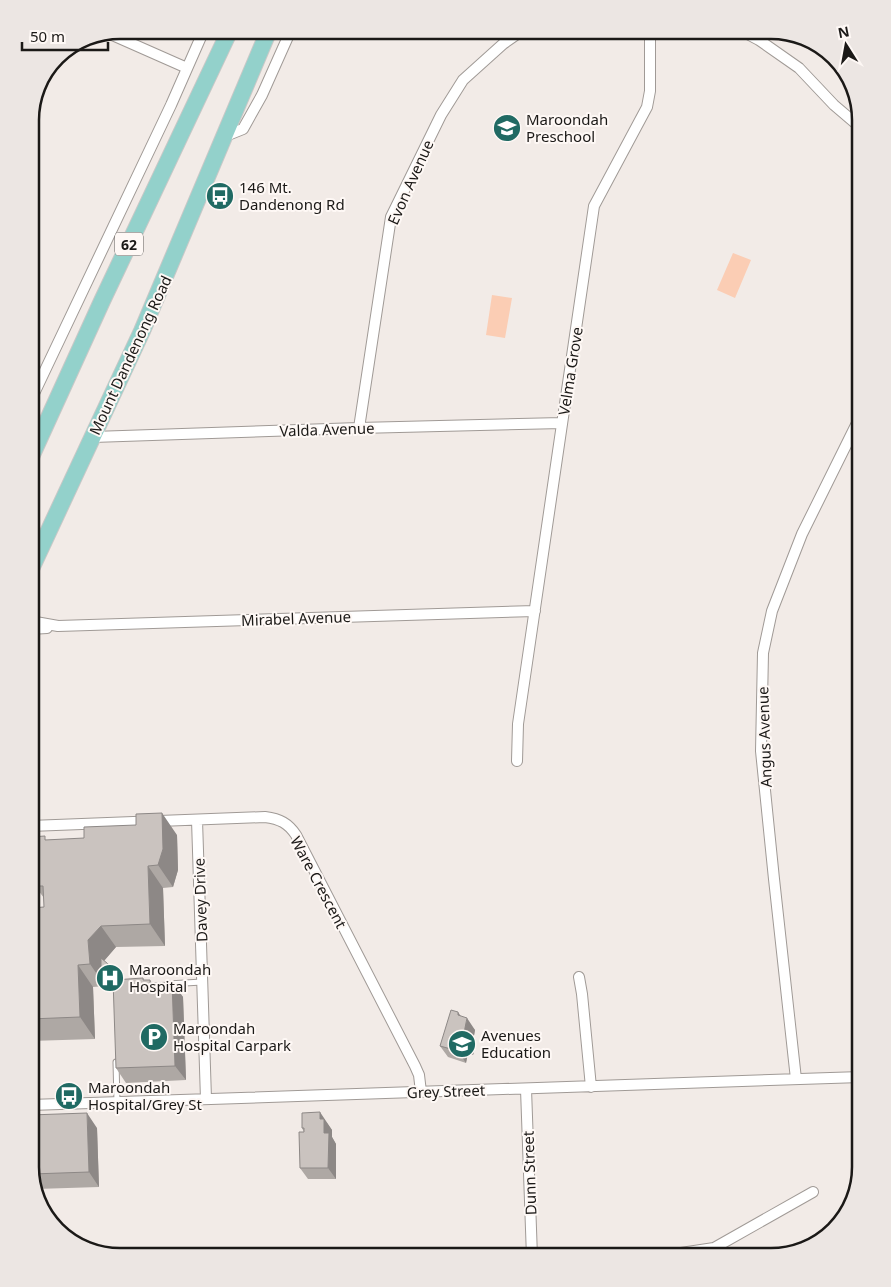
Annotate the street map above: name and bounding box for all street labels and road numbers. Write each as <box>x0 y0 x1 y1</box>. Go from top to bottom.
street label: Evon Avenue <box>382 136 438 228</box>
road number: 62 <box>115 232 143 255</box>
street label: Mount Dandenong Road <box>84 272 176 438</box>
street label: Velma Grove <box>553 325 587 417</box>
street label: Valda Avenue <box>279 417 375 441</box>
street label: Mirabel Avenue <box>241 606 351 630</box>
street label: Angus Avenue <box>752 686 776 788</box>
street label: Ware Crescent <box>286 832 352 932</box>
street label: Davey Drive <box>189 858 211 942</box>
street label: Grey Street <box>406 1080 486 1102</box>
street label: Dunn Street <box>518 1130 540 1216</box>

